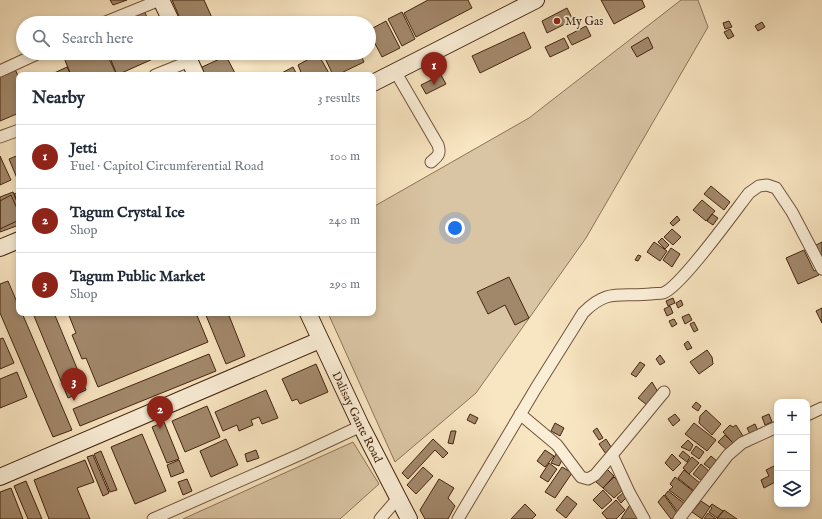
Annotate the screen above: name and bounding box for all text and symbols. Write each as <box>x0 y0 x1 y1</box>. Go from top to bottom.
place label: My Gas <box>565 14 603 29</box>
search box <box>16 16 376 60</box>
marker: My Gas <box>552 16 562 26</box>
icon: search <box>30 27 52 49</box>
text: Search here <box>62 29 133 48</box>
pin: 1 <box>421 52 447 85</box>
text: Nearby <box>32 88 85 109</box>
text: 3 results <box>318 90 360 107</box>
text: Jetti <box>70 139 97 158</box>
text: 1 <box>43 148 47 165</box>
text: 100 m <box>330 148 360 165</box>
text: Fuel · Capitol Circumferential Road <box>70 158 264 175</box>
text: Tagum Crystal Ice <box>70 203 185 222</box>
text: 2 <box>42 212 48 229</box>
text: 240 m <box>328 212 360 229</box>
your location <box>445 218 465 238</box>
text: Shop <box>70 222 98 239</box>
text: Tagum Public Market <box>70 267 205 286</box>
text: 3 <box>43 276 47 293</box>
text: 290 m <box>329 276 360 293</box>
text: Shop <box>70 286 98 303</box>
pin: 3 <box>61 368 87 401</box>
street label: Dalisay Gante Road <box>329 369 386 466</box>
pin: 2 <box>147 396 173 429</box>
map controls <box>774 399 810 507</box>
button: + <box>774 399 810 435</box>
button: − <box>774 435 810 471</box>
button: layers <box>774 471 810 507</box>

